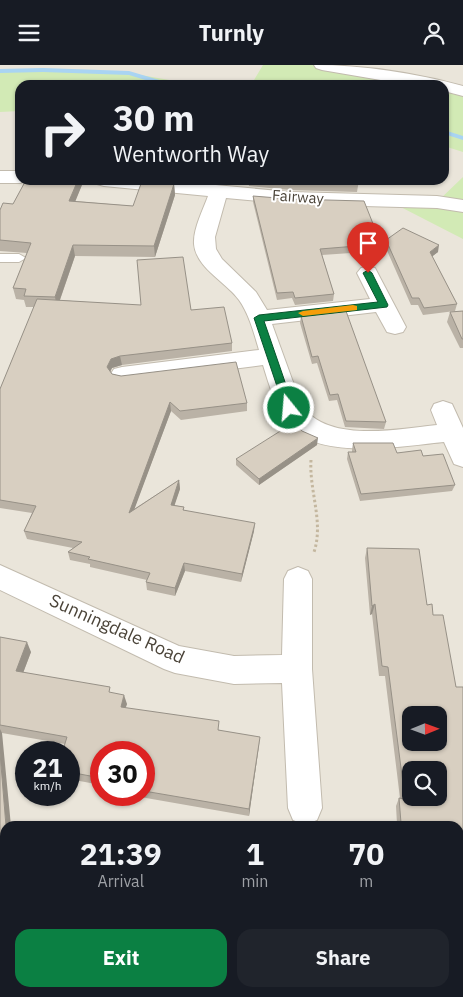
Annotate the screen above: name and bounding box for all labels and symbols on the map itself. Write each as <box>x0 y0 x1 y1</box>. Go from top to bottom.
street label: Fairway <box>271 185 325 208</box>
pin <box>347 222 389 273</box>
position arrow <box>262 381 314 433</box>
street label: Sunningdale Road <box>46 588 188 669</box>
north arrow <box>402 706 448 751</box>
speed limit sign: 30 <box>90 741 155 806</box>

